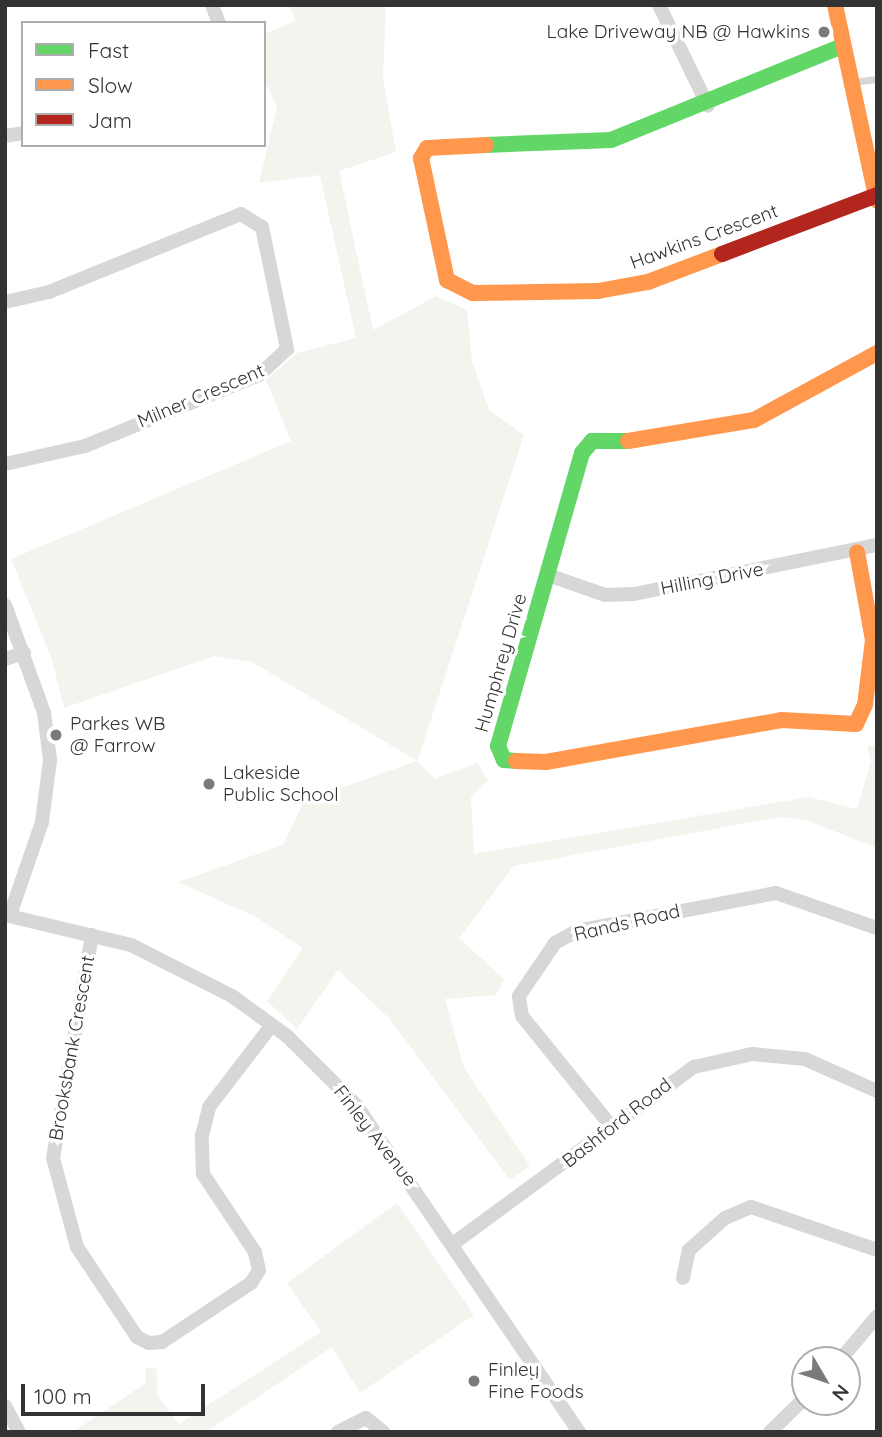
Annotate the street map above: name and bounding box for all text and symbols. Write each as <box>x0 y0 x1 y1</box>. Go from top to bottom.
legend <box>21 21 266 147</box>
place label: Lake Driveway NB @ Hawkins <box>547 21 810 43</box>
marker: Lake Driveway NB @ Hawkins <box>816 24 832 40</box>
text: Fast <box>88 37 129 63</box>
text: Slow <box>88 72 133 98</box>
text: Jam <box>88 107 132 133</box>
street label: Hawkins Crescent <box>627 200 781 274</box>
street label: Milner Crescent <box>134 359 268 433</box>
street label: Hilling Drive <box>659 558 765 600</box>
street label: Humphrey Drive <box>470 591 532 735</box>
place label: Parkes WB @ Farrow <box>70 713 165 757</box>
marker: Parkes WB @ Farrow <box>48 727 64 743</box>
place label: Lakeside Public School <box>223 762 339 806</box>
marker: Lakeside Public School <box>201 776 217 792</box>
street label: Rands Road <box>572 900 682 946</box>
street label: Brooksbank Crescent <box>44 954 100 1142</box>
street label: Bashford Road <box>558 1073 676 1173</box>
street label: Finley Avenue <box>329 1081 421 1191</box>
north arrow <box>791 1346 861 1416</box>
place label: Finley Fine Foods <box>488 1359 584 1403</box>
scale bar <box>24 1370 208 1414</box>
marker: Finley Fine Foods <box>466 1373 482 1389</box>
text: N <box>827 1380 854 1406</box>
text: 100 m <box>34 1383 92 1409</box>

